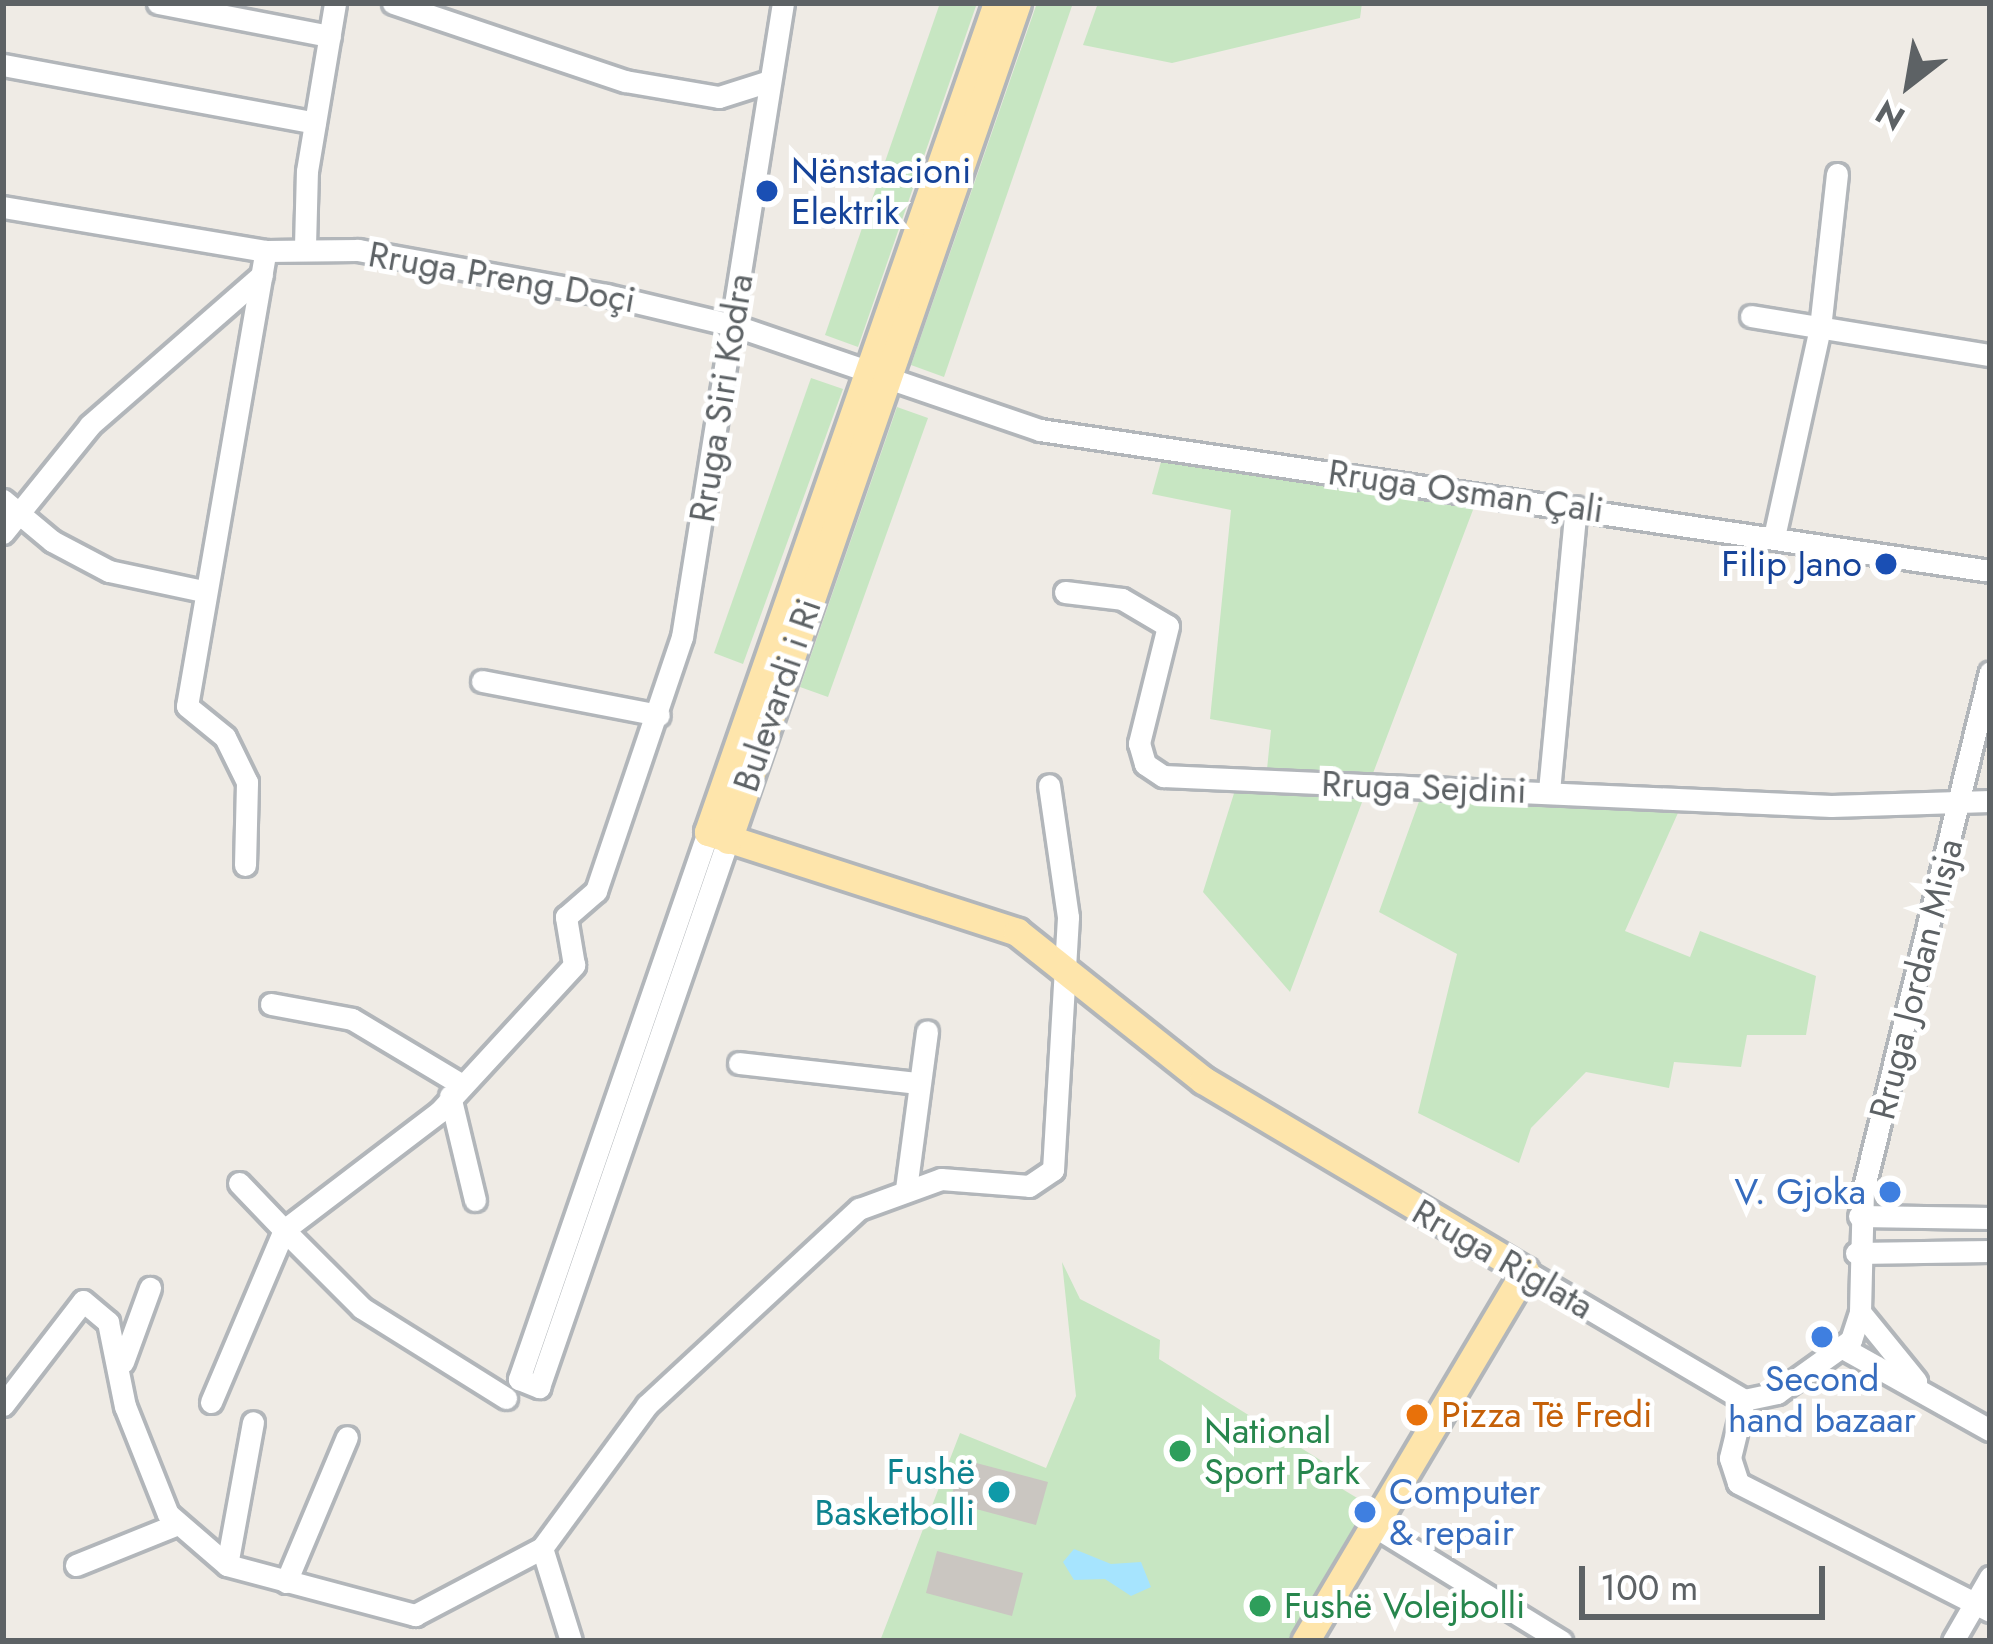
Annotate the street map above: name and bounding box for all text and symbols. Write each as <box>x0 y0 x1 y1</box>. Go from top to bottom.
north arrow <box>1849 24 1969 144</box>
text: N <box>1867 88 1914 142</box>
place label: Nënstacioni Elektrik <box>791 148 971 233</box>
marker: Nënstacioni Elektrik <box>754 178 780 204</box>
street label: Rruga Preng Doçi <box>365 232 639 322</box>
street label: Rruga Siri Kodra <box>680 271 762 525</box>
street label: Rruga Osman Çali <box>1325 450 1607 532</box>
place label: Filip Jano <box>1721 542 1862 586</box>
marker: Filip Jano <box>1873 551 1899 577</box>
street label: Bulevardi i Ri <box>724 593 830 797</box>
street label: Rruga Sejdini <box>1321 762 1527 812</box>
street label: Rruga Jordan Misja <box>1860 834 1972 1124</box>
place label: V. Gjoka <box>1735 1170 1866 1214</box>
marker: V. Gjoka <box>1877 1179 1903 1205</box>
street label: Rruga Riglata <box>1405 1190 1601 1328</box>
marker: Second hand bazaar <box>1809 1324 1835 1350</box>
place label: Second hand bazaar <box>1728 1356 1916 1441</box>
place label: Pizza Të Fredi <box>1441 1393 1652 1437</box>
marker: Pizza Të Fredi <box>1404 1402 1430 1428</box>
place label: National Sport Park <box>1204 1408 1360 1493</box>
marker: National Sport Park <box>1167 1438 1193 1464</box>
place label: Fushë Basketbolli <box>815 1449 975 1534</box>
place label: Computer & repair <box>1389 1469 1540 1554</box>
marker: Fushë Basketbolli <box>986 1479 1012 1505</box>
marker: Computer & repair <box>1352 1499 1378 1525</box>
scale bar <box>1585 1542 1831 1616</box>
text: 100 m <box>1600 1561 1698 1613</box>
place label: Fushë Volejbolli <box>1284 1584 1525 1628</box>
marker: Fushë Volejbolli <box>1247 1593 1273 1619</box>

